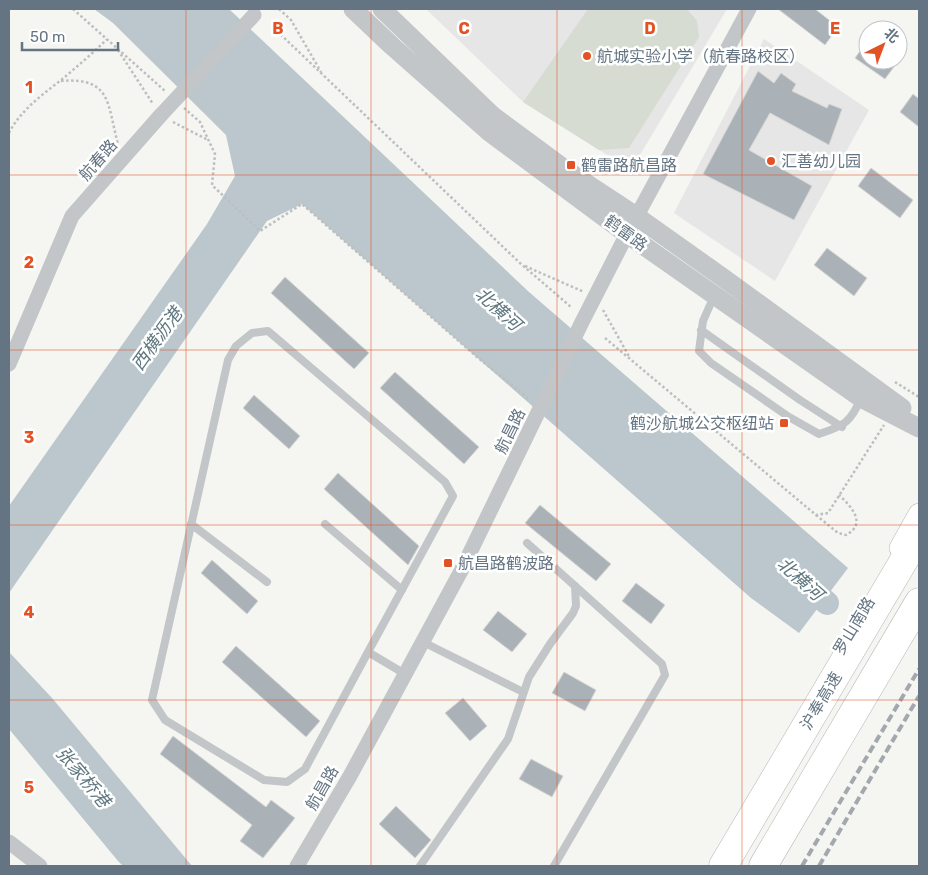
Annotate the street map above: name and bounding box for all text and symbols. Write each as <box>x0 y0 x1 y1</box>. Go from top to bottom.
text: B <box>272 19 284 38</box>
text: C <box>458 19 470 38</box>
text: D <box>644 19 656 38</box>
text: E <box>830 19 840 38</box>
scale bar <box>22 20 119 52</box>
north arrow <box>858 20 908 70</box>
text: 北 <box>880 25 902 47</box>
text: 50 m <box>30 28 65 46</box>
place label: 航城实验小学（航春路校区） <box>597 47 805 66</box>
marker: 航城实验小学（航春路校区） <box>581 50 593 62</box>
text: 1 <box>25 78 33 97</box>
street label: 航春路 <box>75 136 121 184</box>
place label: 汇善幼儿园 <box>781 152 861 171</box>
marker: 汇善幼儿园 <box>765 155 777 167</box>
place label: 鹤雷路航昌路 <box>581 156 677 175</box>
marker: 鹤雷路航昌路 <box>565 159 577 171</box>
street label: 鹤雷路 <box>601 211 651 255</box>
text: 2 <box>24 253 34 272</box>
water label: 北横河 <box>471 283 528 337</box>
water label: 西横沥港 <box>127 301 189 375</box>
street label: 航昌路 <box>491 405 529 457</box>
place label: 鹤沙航城公交枢纽站 <box>630 414 774 433</box>
marker: 鹤沙航城公交枢纽站 <box>778 417 790 429</box>
text: 3 <box>24 428 34 447</box>
water label: 北横河 <box>773 553 830 607</box>
place label: 航昌路鹤波路 <box>458 554 554 573</box>
marker: 航昌路鹤波路 <box>442 557 454 569</box>
street label: 罗山南路 <box>829 594 879 658</box>
text: 4 <box>24 603 35 622</box>
street label: 沪奉高速 <box>796 669 846 733</box>
water label: 张家桥港 <box>51 742 116 814</box>
street label: 航昌路 <box>302 762 342 814</box>
text: 5 <box>24 778 34 797</box>

